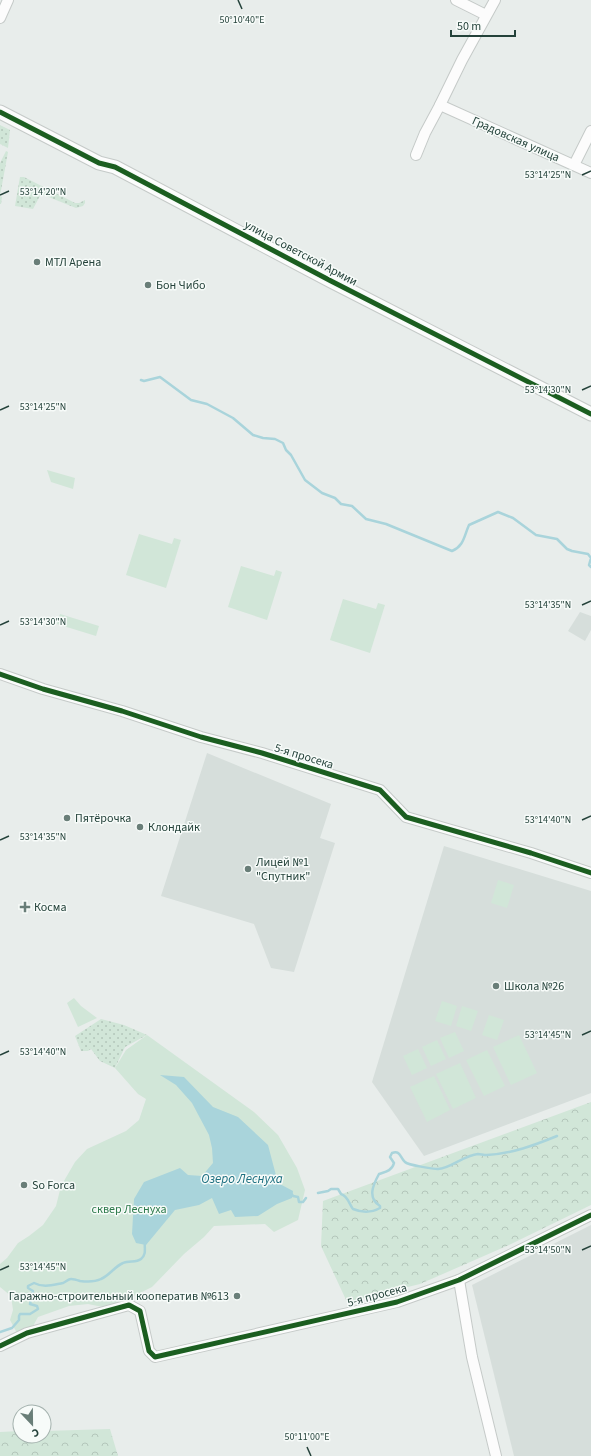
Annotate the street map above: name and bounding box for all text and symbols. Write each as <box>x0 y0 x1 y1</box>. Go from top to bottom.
scale bar <box>451 12 515 38</box>
text: 50°10'40"E <box>219 13 265 27</box>
text: 50 m <box>457 18 481 35</box>
street label: Градовская улица <box>469 113 562 166</box>
text: 53°14'25"N <box>525 168 571 182</box>
text: 53°14'20"N <box>20 185 66 199</box>
street label: улица Советской Армии <box>241 216 360 290</box>
place label: МТЛ Арена <box>45 254 101 271</box>
marker: МТЛ Арена <box>32 257 42 267</box>
place label: Бон Чибо <box>156 277 206 294</box>
marker: Бон Чибо <box>143 280 153 290</box>
text: 53°14'30"N <box>525 383 571 397</box>
text: 53°14'25"N <box>20 400 66 414</box>
text: 53°14'35"N <box>525 598 571 612</box>
text: 53°14'30"N <box>20 615 66 629</box>
street label: 5-я просека <box>272 739 336 774</box>
place label: Пятёрочка <box>75 810 131 827</box>
marker: Пятёрочка <box>62 813 72 823</box>
text: 53°14'40"N <box>525 813 571 827</box>
place label: Клондайк <box>148 819 200 836</box>
marker: Клондайк <box>135 822 145 832</box>
text: 53°14'35"N <box>20 830 66 844</box>
place label: Лицей №1 "Спутник" <box>256 854 310 885</box>
marker: Лицей №1 "Спутник" <box>243 864 253 874</box>
place label: Косма <box>34 899 66 916</box>
marker: Косма <box>19 901 31 913</box>
place label: Школа №26 <box>504 978 564 995</box>
marker: Школа №26 <box>491 981 501 991</box>
text: 53°14'45"N <box>525 1028 571 1042</box>
text: 53°14'40"N <box>20 1045 66 1059</box>
water label: Озеро Леснуха <box>201 1170 283 1188</box>
place label: So Forca <box>32 1177 75 1194</box>
marker: So Forca <box>19 1180 29 1190</box>
park label: сквер Леснуха <box>92 1201 166 1218</box>
text: 53°14'50"N <box>525 1243 571 1257</box>
text: 53°14'45"N <box>20 1260 66 1274</box>
street label: 5-я просека <box>345 1279 409 1312</box>
place label: Гаражно-строительный кооператив №613 <box>9 1288 229 1305</box>
marker: Гаражно-строительный кооператив №613 <box>232 1291 242 1301</box>
north arrow <box>12 1404 52 1444</box>
text: С <box>29 1425 41 1441</box>
text: 50°11'00"E <box>284 1430 330 1444</box>

